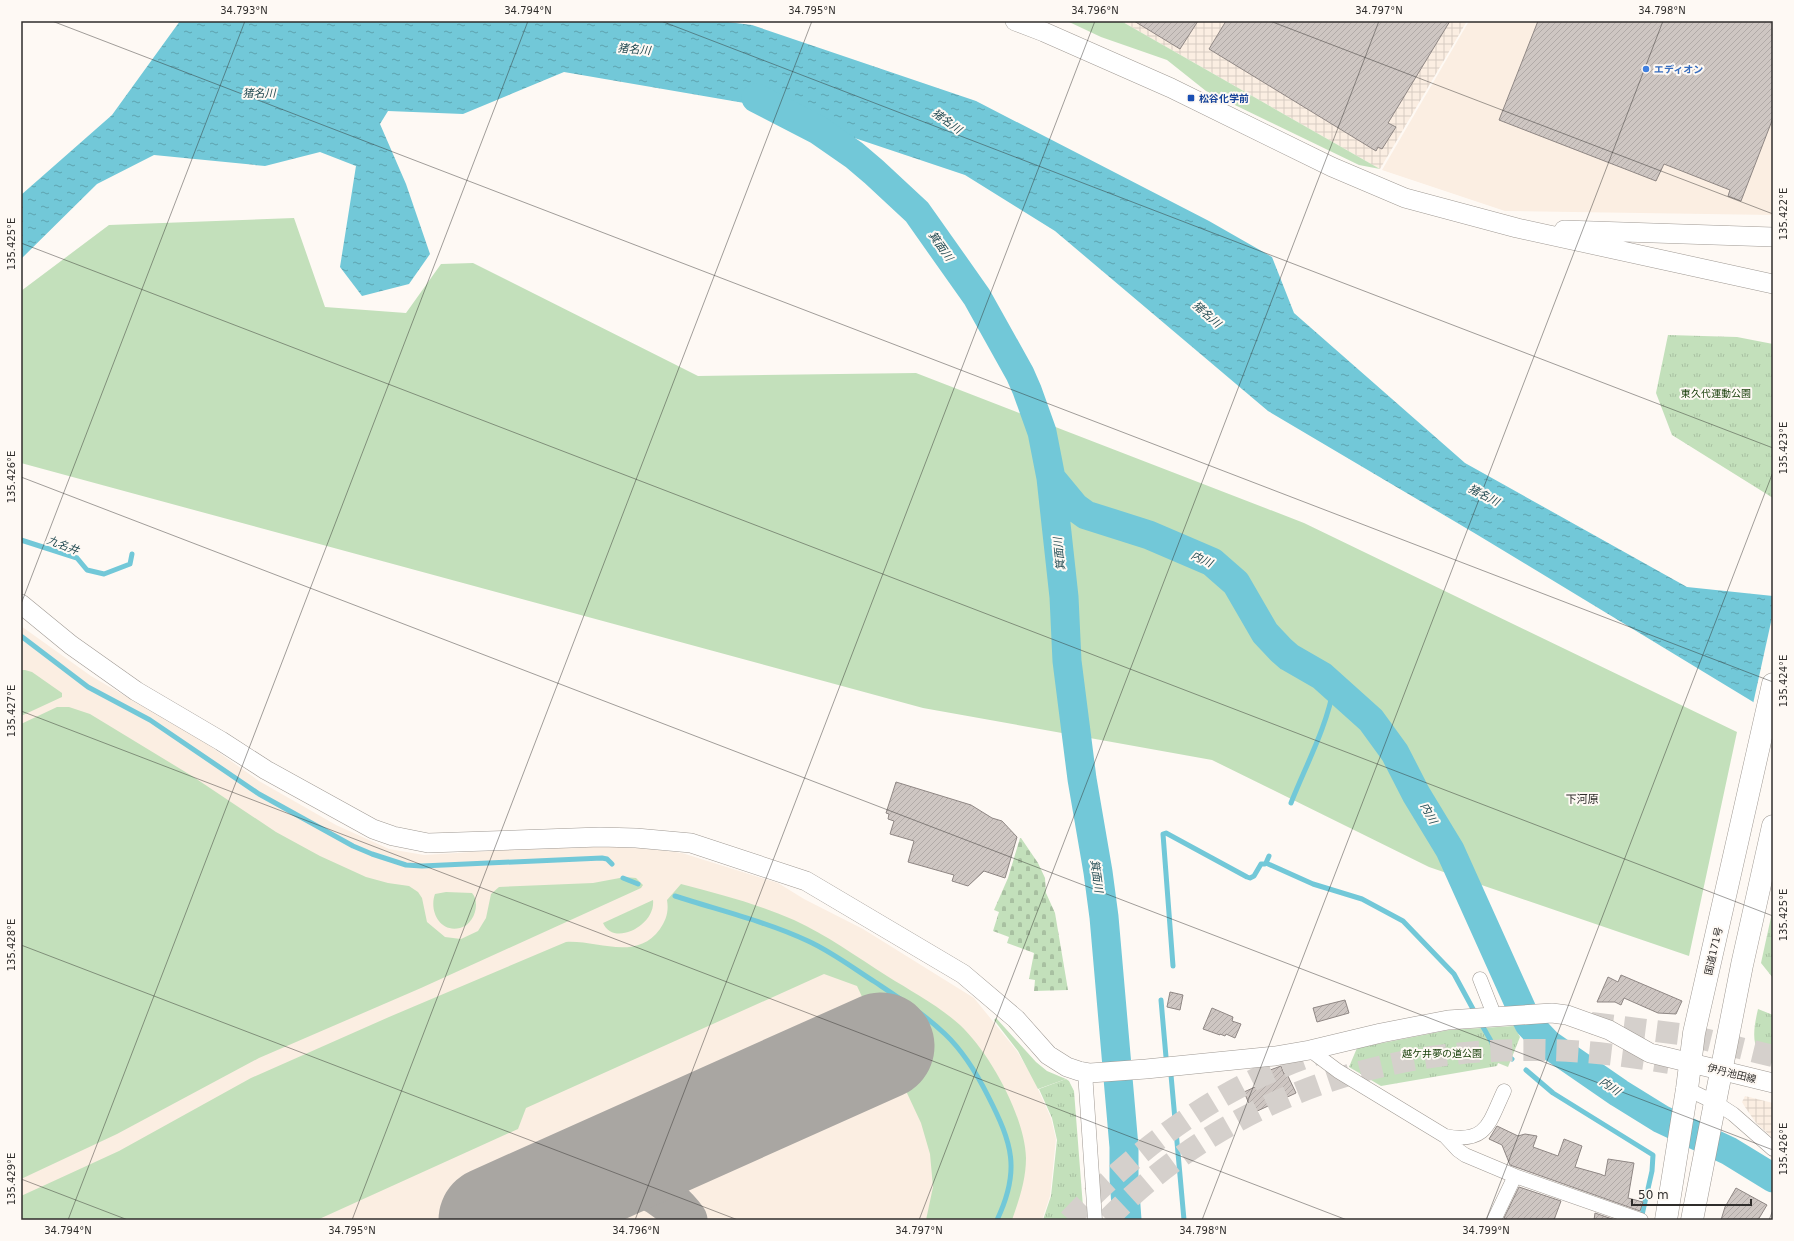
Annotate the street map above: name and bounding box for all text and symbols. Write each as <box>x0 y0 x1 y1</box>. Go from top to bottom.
text: 34.793°N <box>220 5 268 16</box>
text: 34.794°N <box>504 5 552 16</box>
text: 34.795°N <box>788 5 836 16</box>
text: 34.796°N <box>1071 5 1119 16</box>
text: 34.797°N <box>1355 5 1403 16</box>
text: 34.798°N <box>1638 5 1686 16</box>
water label: 猪名川 <box>617 42 652 57</box>
marker: エディオン <box>1641 64 1651 74</box>
place label: エディオン <box>1654 64 1703 75</box>
water label: 猪名川 <box>243 87 276 100</box>
marker: 松谷化学前 <box>1186 93 1196 103</box>
place label: 松谷化学前 <box>1199 93 1249 104</box>
water label: 猪名川 <box>929 107 965 137</box>
text: 135.422°E <box>1778 188 1789 240</box>
text: 135.425°E <box>6 218 17 270</box>
water label: 箕面川 <box>926 229 956 264</box>
water label: 猪名川 <box>1190 299 1224 331</box>
park label: 東久代運動公園 <box>1681 388 1751 399</box>
text: 135.423°E <box>1778 422 1789 474</box>
text: 135.426°E <box>6 451 17 503</box>
water label: 猪名川 <box>1466 482 1502 509</box>
water label: 九名井 <box>45 533 81 558</box>
water label: 箕面川 <box>1051 536 1068 571</box>
water label: 内川 <box>1189 549 1215 571</box>
text: 135.424°E <box>1778 655 1789 707</box>
text: 135.427°E <box>6 685 17 737</box>
district label: 下河原 <box>1566 793 1599 806</box>
water label: 内川 <box>1418 800 1440 827</box>
water label: 箕面川 <box>1088 859 1105 894</box>
text: 135.425°E <box>1778 889 1789 941</box>
text: 135.428°E <box>6 919 17 971</box>
street label: 国道171号 <box>1703 926 1724 976</box>
park label: 越ケ井夢の道公園 <box>1402 1048 1482 1059</box>
street label: 伊丹池田線 <box>1706 1062 1757 1085</box>
water label: 内川 <box>1597 1075 1623 1099</box>
text: 135.426°E <box>1778 1123 1789 1175</box>
text: 135.429°E <box>6 1153 17 1205</box>
scale bar <box>1632 1181 1751 1207</box>
text: 50 m <box>1638 1188 1669 1202</box>
text: 34.794°N <box>44 1225 92 1236</box>
text: 34.795°N <box>328 1225 376 1236</box>
text: 34.796°N <box>612 1225 660 1236</box>
text: 34.797°N <box>895 1225 943 1236</box>
text: 34.798°N <box>1179 1225 1227 1236</box>
text: 34.799°N <box>1462 1225 1510 1236</box>

